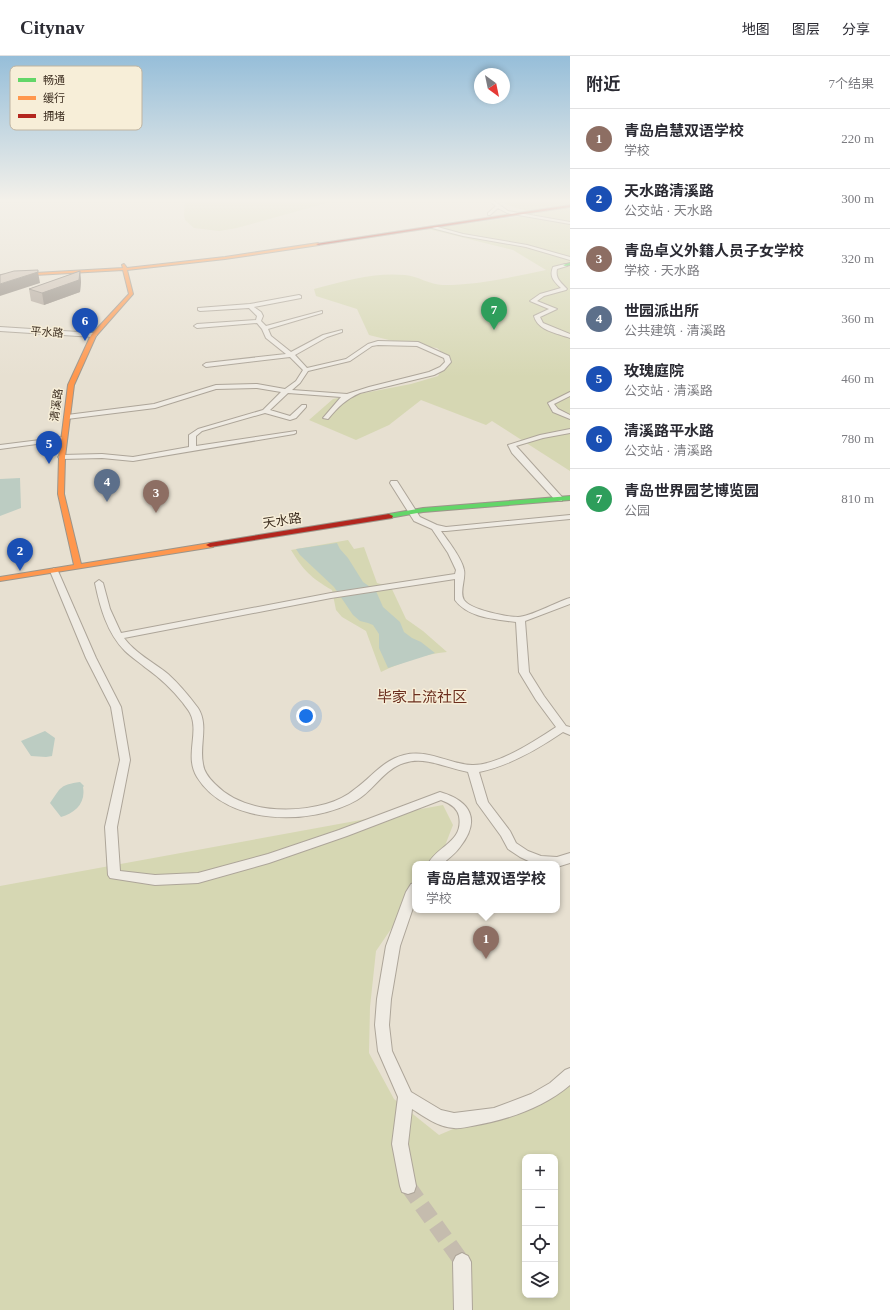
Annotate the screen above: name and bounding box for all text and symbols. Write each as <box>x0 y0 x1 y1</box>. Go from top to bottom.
text: Citynav <box>20 17 84 38</box>
text: 地图 <box>742 22 770 37</box>
text: 图层 <box>792 22 820 37</box>
text: 分享 <box>842 22 870 37</box>
legend <box>10 66 142 130</box>
north arrow <box>474 68 510 104</box>
text: 畅通 <box>43 74 65 86</box>
text: 附近 <box>586 75 620 94</box>
text: 7个结果 <box>828 76 874 91</box>
text: 缓行 <box>43 92 65 104</box>
text: 拥堵 <box>43 110 65 122</box>
text: 青岛启慧双语学校 <box>624 123 744 139</box>
text: 1 <box>596 131 602 146</box>
text: 220 m <box>841 131 874 146</box>
text: 学校 <box>624 143 650 158</box>
text: 天水路清溪路 <box>624 183 714 199</box>
text: 2 <box>596 191 602 206</box>
text: 300 m <box>841 191 874 206</box>
text: 公交站 · 天水路 <box>624 203 713 218</box>
text: 青岛卓义外籍人员子女学校 <box>624 243 804 259</box>
text: 3 <box>596 251 602 266</box>
text: 320 m <box>841 251 874 266</box>
text: 学校 · 天水路 <box>624 263 700 278</box>
pin: 7 <box>481 297 507 330</box>
text: 世园派出所 <box>624 303 699 319</box>
pin: 6 <box>72 308 98 341</box>
text: 4 <box>596 311 602 326</box>
text: 360 m <box>841 311 874 326</box>
text: 公共建筑 · 清溪路 <box>624 323 726 338</box>
street label: 平水路 <box>30 325 64 339</box>
text: 玫瑰庭院 <box>624 363 684 379</box>
text: 5 <box>596 371 602 386</box>
text: 460 m <box>841 371 874 386</box>
text: 公交站 · 清溪路 <box>624 383 713 398</box>
street label: 清溪路 <box>48 388 64 422</box>
text: 清溪路平水路 <box>624 423 714 439</box>
pin: 5 <box>36 431 62 464</box>
text: 6 <box>596 431 602 446</box>
text: 780 m <box>841 431 874 446</box>
text: 公交站 · 清溪路 <box>624 443 713 458</box>
pin: 4 <box>94 469 120 502</box>
pin: 3 <box>143 480 169 513</box>
text: 青岛世界园艺博览园 <box>624 483 759 499</box>
text: 7 <box>596 491 602 506</box>
text: 810 m <box>841 491 874 506</box>
text: 公园 <box>624 503 650 518</box>
street label: 天水路 <box>262 510 303 531</box>
pin: 2 <box>7 538 33 571</box>
district label: 毕家上流社区 <box>377 689 467 705</box>
your location <box>296 706 316 726</box>
popup <box>412 861 560 913</box>
text: 青岛启慧双语学校 <box>426 871 546 887</box>
text: 学校 <box>426 891 452 906</box>
pin: 1 <box>473 926 499 959</box>
map controls <box>522 1154 558 1298</box>
button: + <box>522 1154 558 1190</box>
button: − <box>522 1190 558 1226</box>
button: locate <box>522 1226 558 1262</box>
button: layers <box>522 1262 558 1298</box>

